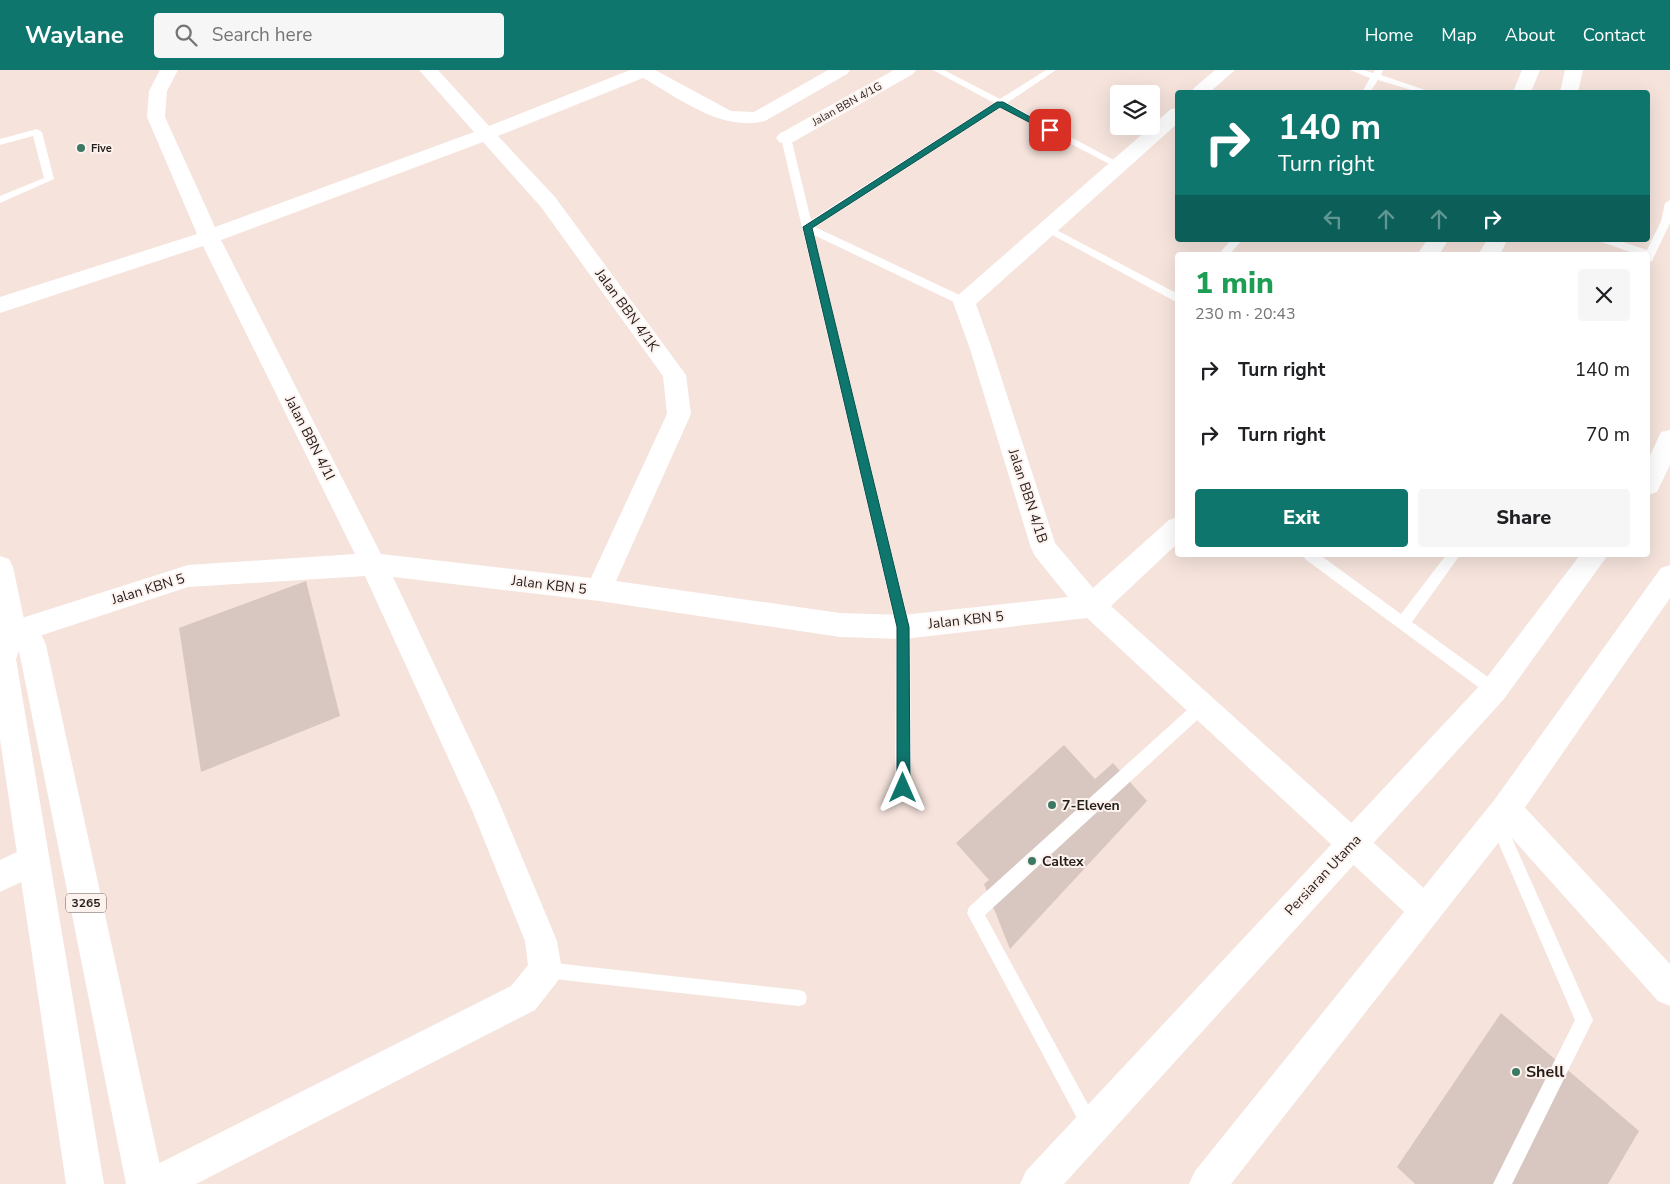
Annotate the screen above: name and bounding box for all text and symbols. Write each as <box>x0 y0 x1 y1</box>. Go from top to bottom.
search box <box>154 13 504 58</box>
text: Waylane <box>25 19 124 51</box>
icon: search <box>172 21 200 49</box>
text: Search here <box>212 22 312 48</box>
text: Home <box>1365 23 1413 47</box>
text: Map <box>1441 23 1477 47</box>
text: About <box>1505 23 1555 47</box>
text: Contact <box>1583 23 1645 47</box>
street label: Jalan BBN 4/1G <box>809 79 885 130</box>
map controls <box>1110 85 1160 135</box>
button: layers <box>1110 85 1160 135</box>
text: 140 m <box>1278 104 1381 151</box>
pin <box>1029 109 1071 151</box>
icon: right <box>1195 110 1260 175</box>
icon: arrive <box>1036 116 1064 144</box>
place label: Five <box>91 141 112 156</box>
marker: Five <box>75 142 87 154</box>
text: Turn right <box>1278 149 1374 179</box>
icon: left <box>1319 205 1347 233</box>
icon: ahead <box>1372 205 1400 233</box>
icon: ahead <box>1425 205 1453 233</box>
icon: right <box>1478 205 1506 233</box>
text: 1 min <box>1195 263 1274 304</box>
street label: Jalan BBN 4/1K <box>590 264 663 355</box>
button: close <box>1578 269 1630 321</box>
text: 230 m · 20:43 <box>1195 303 1296 325</box>
icon: right <box>1195 356 1223 384</box>
text: Turn right <box>1238 357 1325 383</box>
text: 140 m <box>1575 357 1630 383</box>
street label: Jalan BBN 4/1I <box>280 392 339 483</box>
icon: right <box>1195 421 1223 449</box>
text: Turn right <box>1238 422 1325 448</box>
text: 70 m <box>1586 422 1630 448</box>
street label: Jalan BBN 4/1B <box>1003 445 1052 546</box>
button: Exit <box>1195 489 1408 547</box>
button: Share <box>1418 489 1630 547</box>
street label: Jalan KBN 5 <box>108 569 187 609</box>
street label: Jalan KBN 5 <box>509 571 588 599</box>
street label: Jalan KBN 5 <box>926 607 1005 634</box>
position arrow <box>876 761 928 813</box>
place label: 7-Eleven <box>1062 796 1120 815</box>
marker: 7-Eleven <box>1046 799 1058 811</box>
street label: Persiaran Utama <box>1281 830 1365 920</box>
place label: Caltex <box>1042 852 1084 871</box>
marker: Caltex <box>1026 855 1038 867</box>
road number: 3265 <box>66 894 106 912</box>
place label: Shell <box>1526 1061 1564 1083</box>
marker: Shell <box>1510 1066 1522 1078</box>

